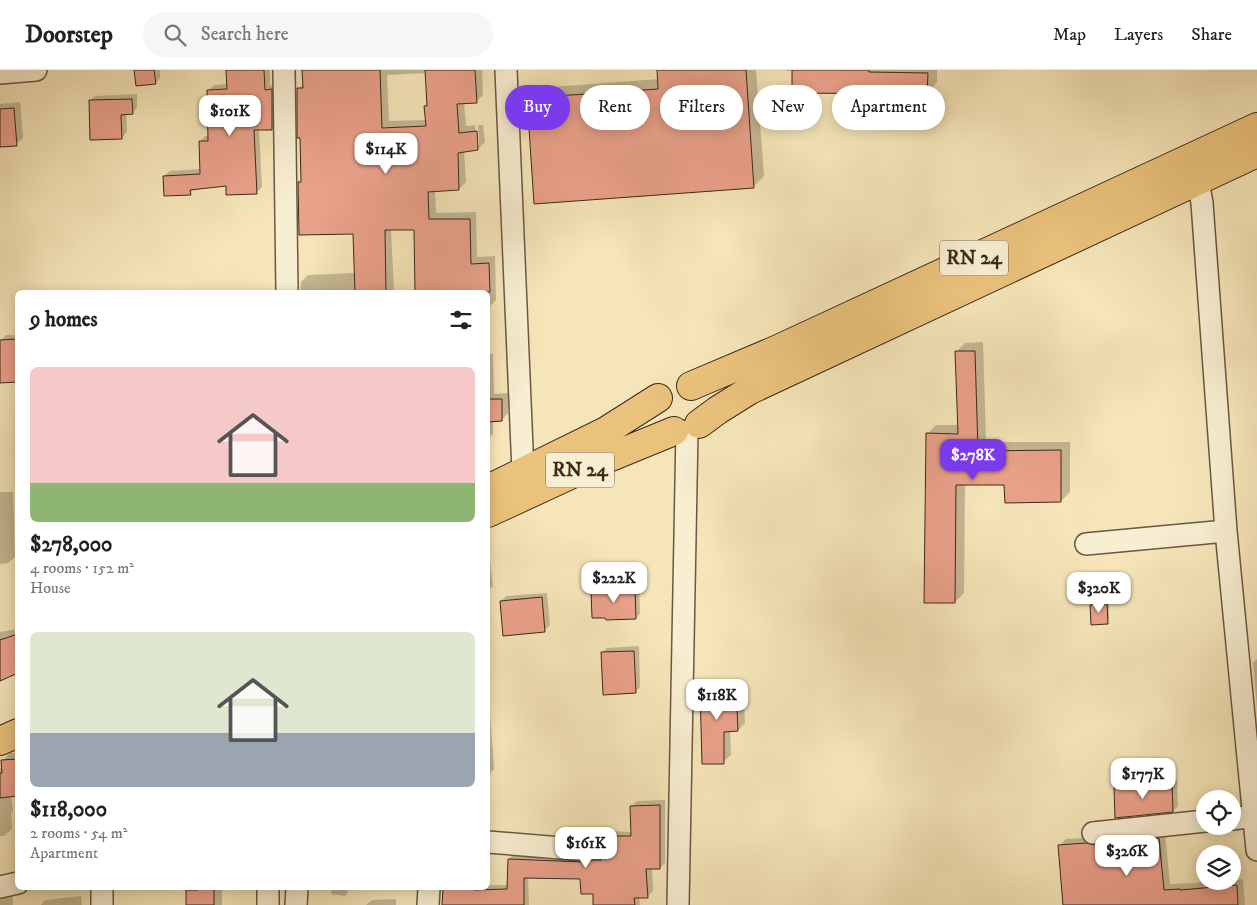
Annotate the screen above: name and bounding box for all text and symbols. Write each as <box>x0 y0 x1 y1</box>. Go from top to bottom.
search box <box>143 12 493 57</box>
text: Doorstep <box>25 20 113 50</box>
icon: search <box>161 21 189 49</box>
text: Search here <box>201 23 289 46</box>
text: Map <box>1053 24 1086 46</box>
text: Layers <box>1114 24 1163 46</box>
text: Share <box>1191 24 1232 46</box>
chip: Buy <box>505 85 570 130</box>
chip: Rent <box>580 85 650 130</box>
chip: Filters <box>660 85 743 130</box>
chip: New <box>753 85 822 130</box>
chip: Apartment <box>832 85 945 130</box>
pin: $101K <box>195 94 265 137</box>
text: $101K <box>210 101 250 121</box>
pin: $114K <box>351 132 421 175</box>
text: $114K <box>366 139 406 159</box>
road number: RN 24 <box>940 240 1008 276</box>
icon: filters <box>447 306 475 334</box>
text: 9 homes <box>30 307 98 333</box>
icon: home <box>208 400 298 490</box>
pin: $278K <box>938 438 1008 481</box>
text: $278K <box>951 445 995 465</box>
road number: RN 24 <box>546 452 614 488</box>
text: $278,000 <box>30 532 112 558</box>
text: 4 rooms · 152 m² <box>30 558 134 578</box>
pin: $222K <box>579 562 649 604</box>
text: $222K <box>592 568 636 588</box>
pin: $320K <box>1064 572 1134 614</box>
text: House <box>30 578 71 598</box>
text: $320K <box>1078 578 1120 598</box>
icon: home <box>208 665 298 755</box>
pin: $118K <box>682 678 752 721</box>
text: $118K <box>697 685 737 705</box>
pin: $177K <box>1108 758 1178 800</box>
text: $177K <box>1122 764 1164 784</box>
map controls <box>1196 790 1241 890</box>
button: locate <box>1196 790 1241 835</box>
text: $118,000 <box>30 797 107 823</box>
text: 2 rooms · 54 m² <box>30 823 127 843</box>
pin: $161K <box>551 826 621 869</box>
text: $161K <box>566 833 606 853</box>
pin: $326K <box>1092 834 1162 877</box>
text: $326K <box>1106 841 1148 861</box>
text: Apartment <box>30 843 98 863</box>
button: layers <box>1196 845 1241 890</box>

